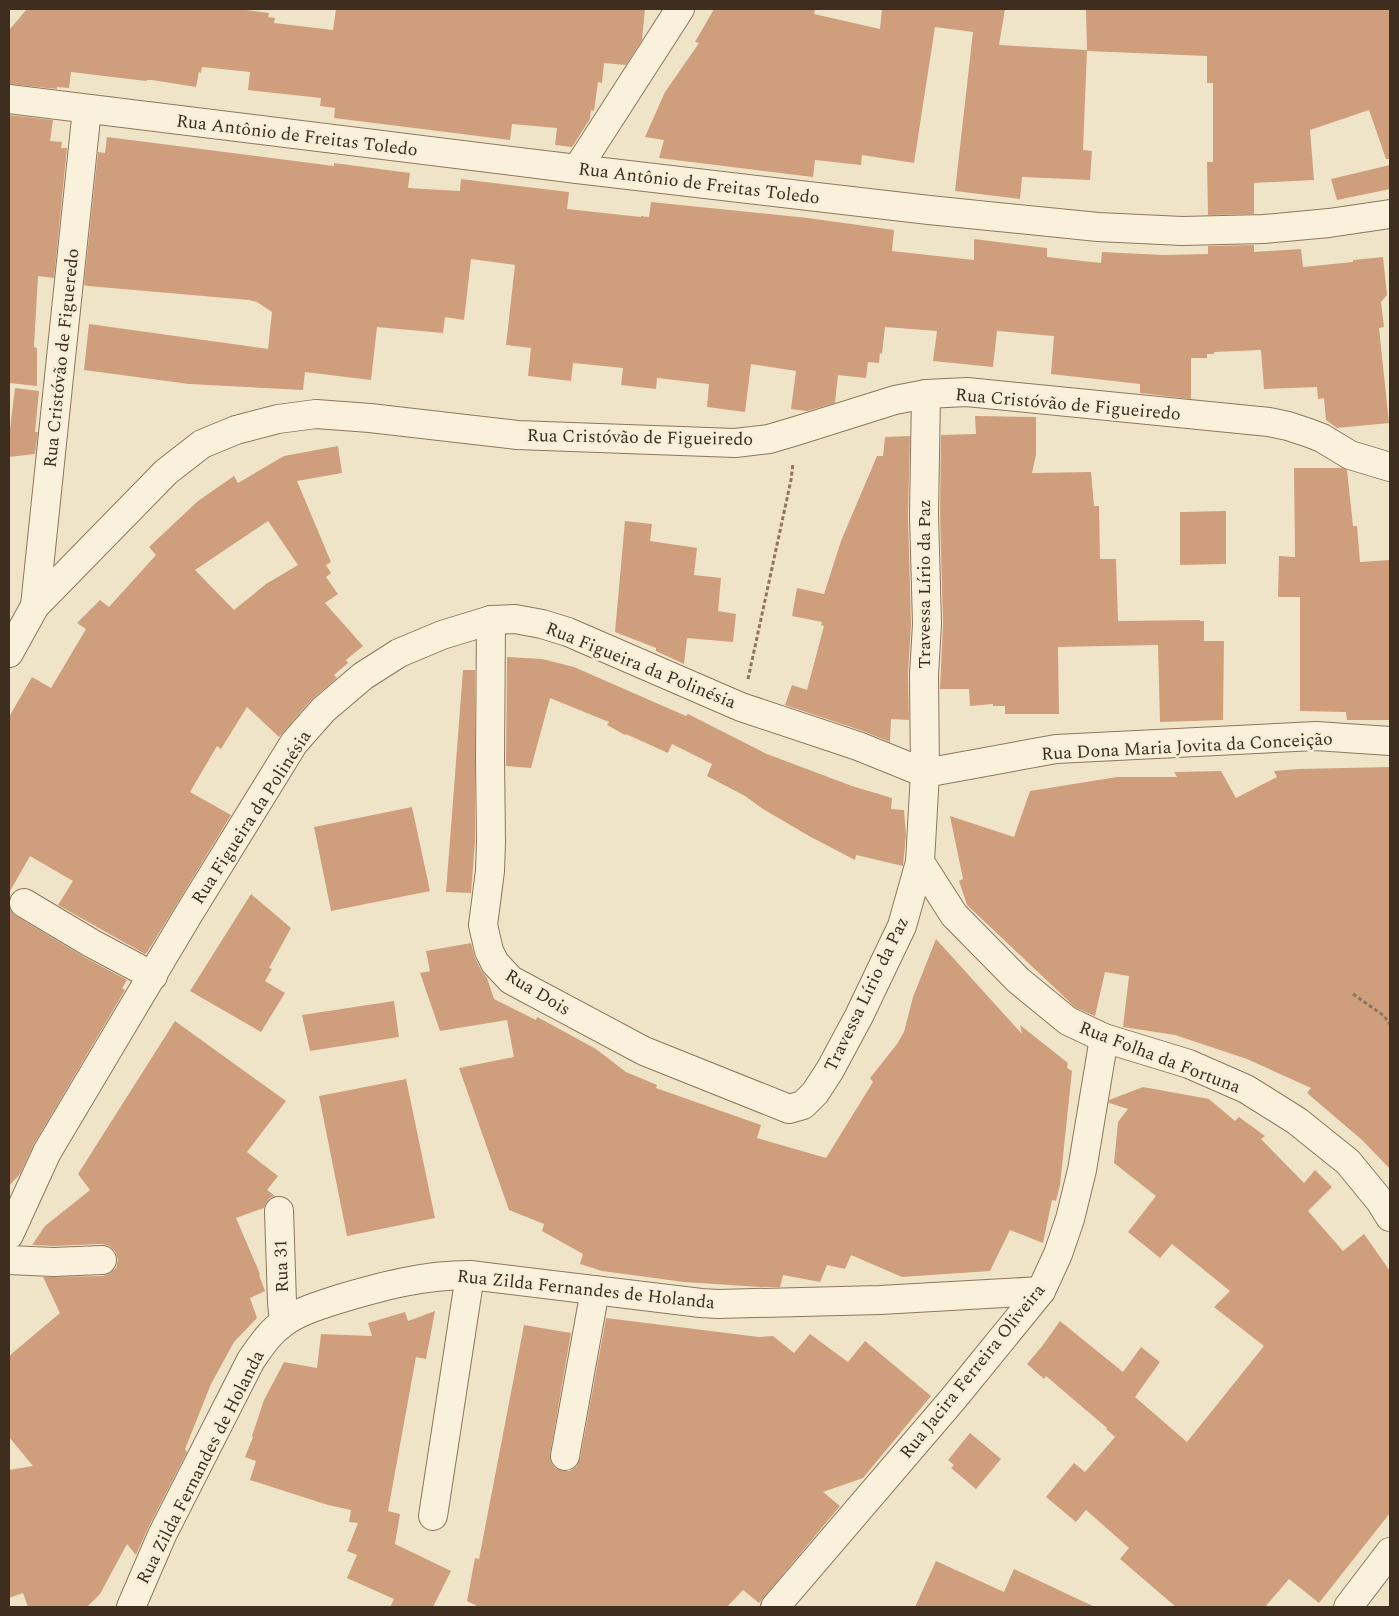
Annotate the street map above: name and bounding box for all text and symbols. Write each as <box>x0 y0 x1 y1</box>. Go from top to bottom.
street label: Rua Antônio de Freitas Toledo <box>175 107 419 164</box>
street label: Rua Antônio de Freitas Toledo <box>577 155 821 212</box>
street label: Rua Cristóvão de Figueredo <box>37 247 86 469</box>
street label: Rua Cristóvão de Figueiredo <box>954 381 1182 428</box>
street label: Rua Cristóvão de Figueiredo <box>527 422 753 453</box>
street label: Travessa Lírio da Paz <box>911 499 938 669</box>
street label: Rua Figueira da Polinésia <box>542 615 740 716</box>
street label: Rua Figueira da Polinésia <box>185 725 318 910</box>
street label: Rua Dona Maria Jovita da Conceição <box>1041 725 1333 768</box>
street label: Travessa Lírio da Paz <box>817 912 916 1076</box>
street label: Rua Dois <box>500 962 576 1023</box>
street label: Rua Folha da Fortuna <box>1075 1014 1245 1101</box>
street label: Rua 31 <box>267 1239 296 1293</box>
street label: Rua Zilda Fernandes de Holanda <box>456 1263 716 1316</box>
street label: Rua Jacira Ferreira Oliveira <box>893 1278 1052 1465</box>
street label: Rua Zilda Fernandes de Holanda <box>130 1345 271 1589</box>

